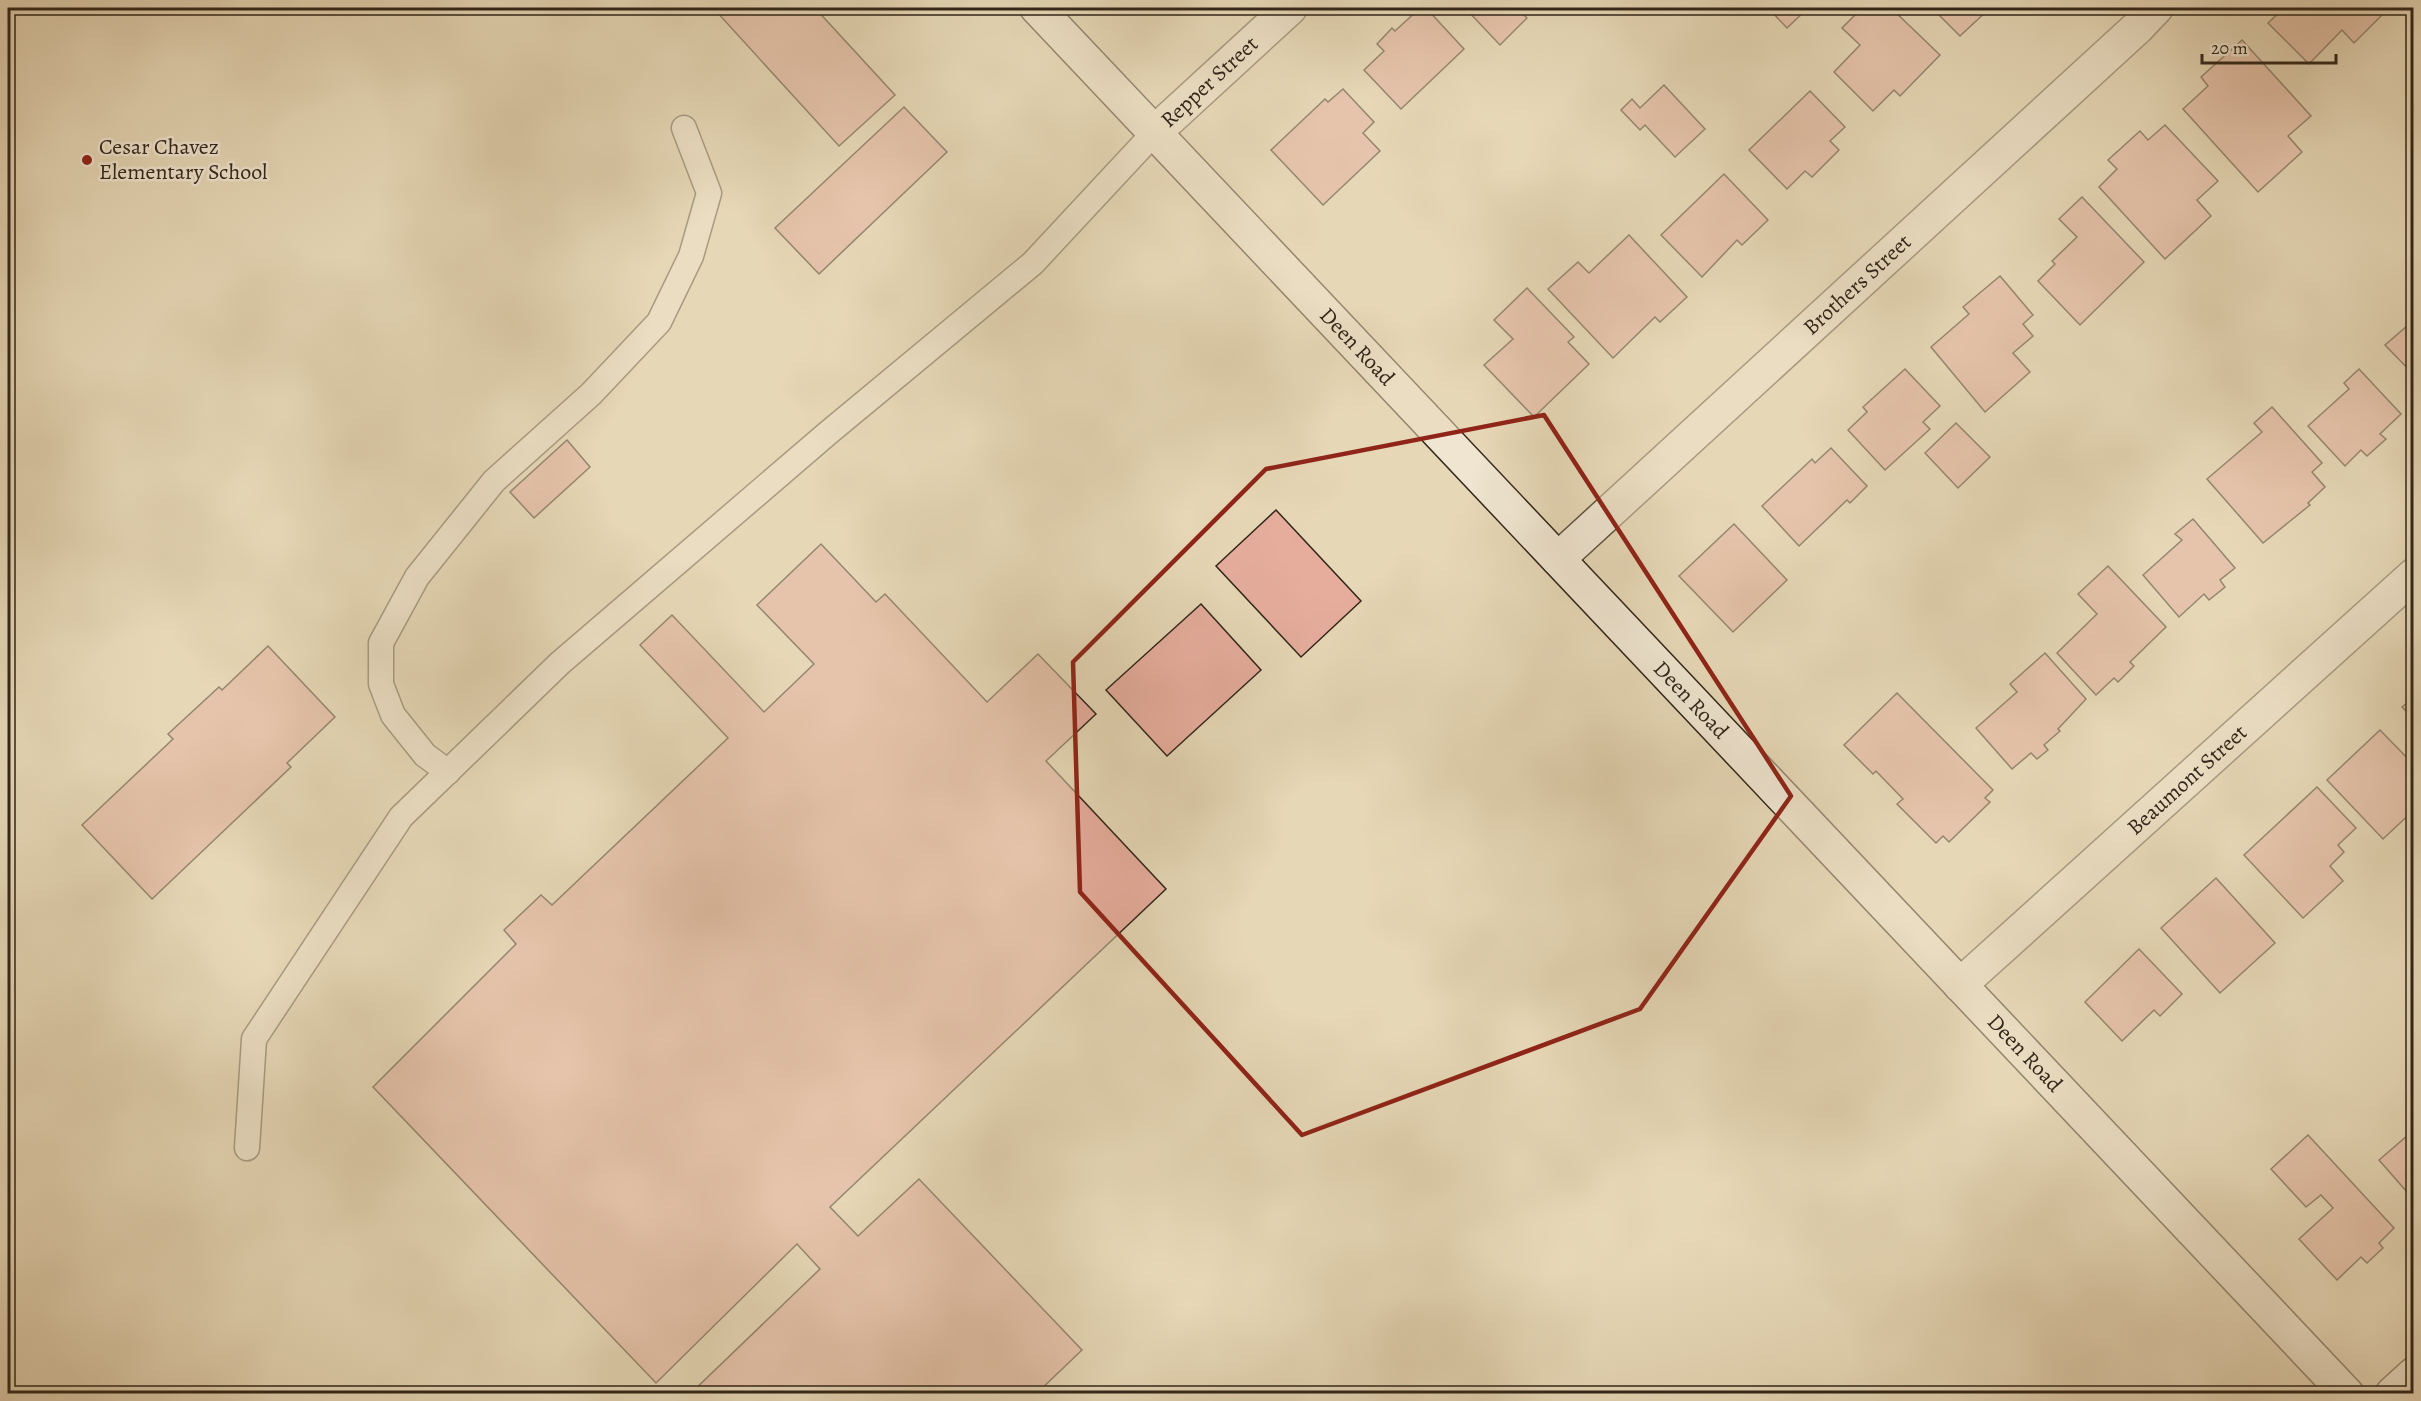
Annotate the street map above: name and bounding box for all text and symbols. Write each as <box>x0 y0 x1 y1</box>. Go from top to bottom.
scale bar <box>2202 27 2336 65</box>
street label: Repper Street <box>1154 29 1265 134</box>
text: 20 m <box>2211 36 2248 60</box>
place label: Cesar Chavez Elementary School <box>99 132 267 187</box>
marker: Cesar Chavez Elementary School <box>80 153 94 167</box>
street label: Brothers Street <box>1797 227 1918 342</box>
street label: Deen Road <box>1313 301 1402 393</box>
street label: Deen Road <box>1647 654 1735 746</box>
street label: Beaumont Street <box>2121 718 2254 842</box>
street label: Deen Road <box>1980 1007 2069 1099</box>

